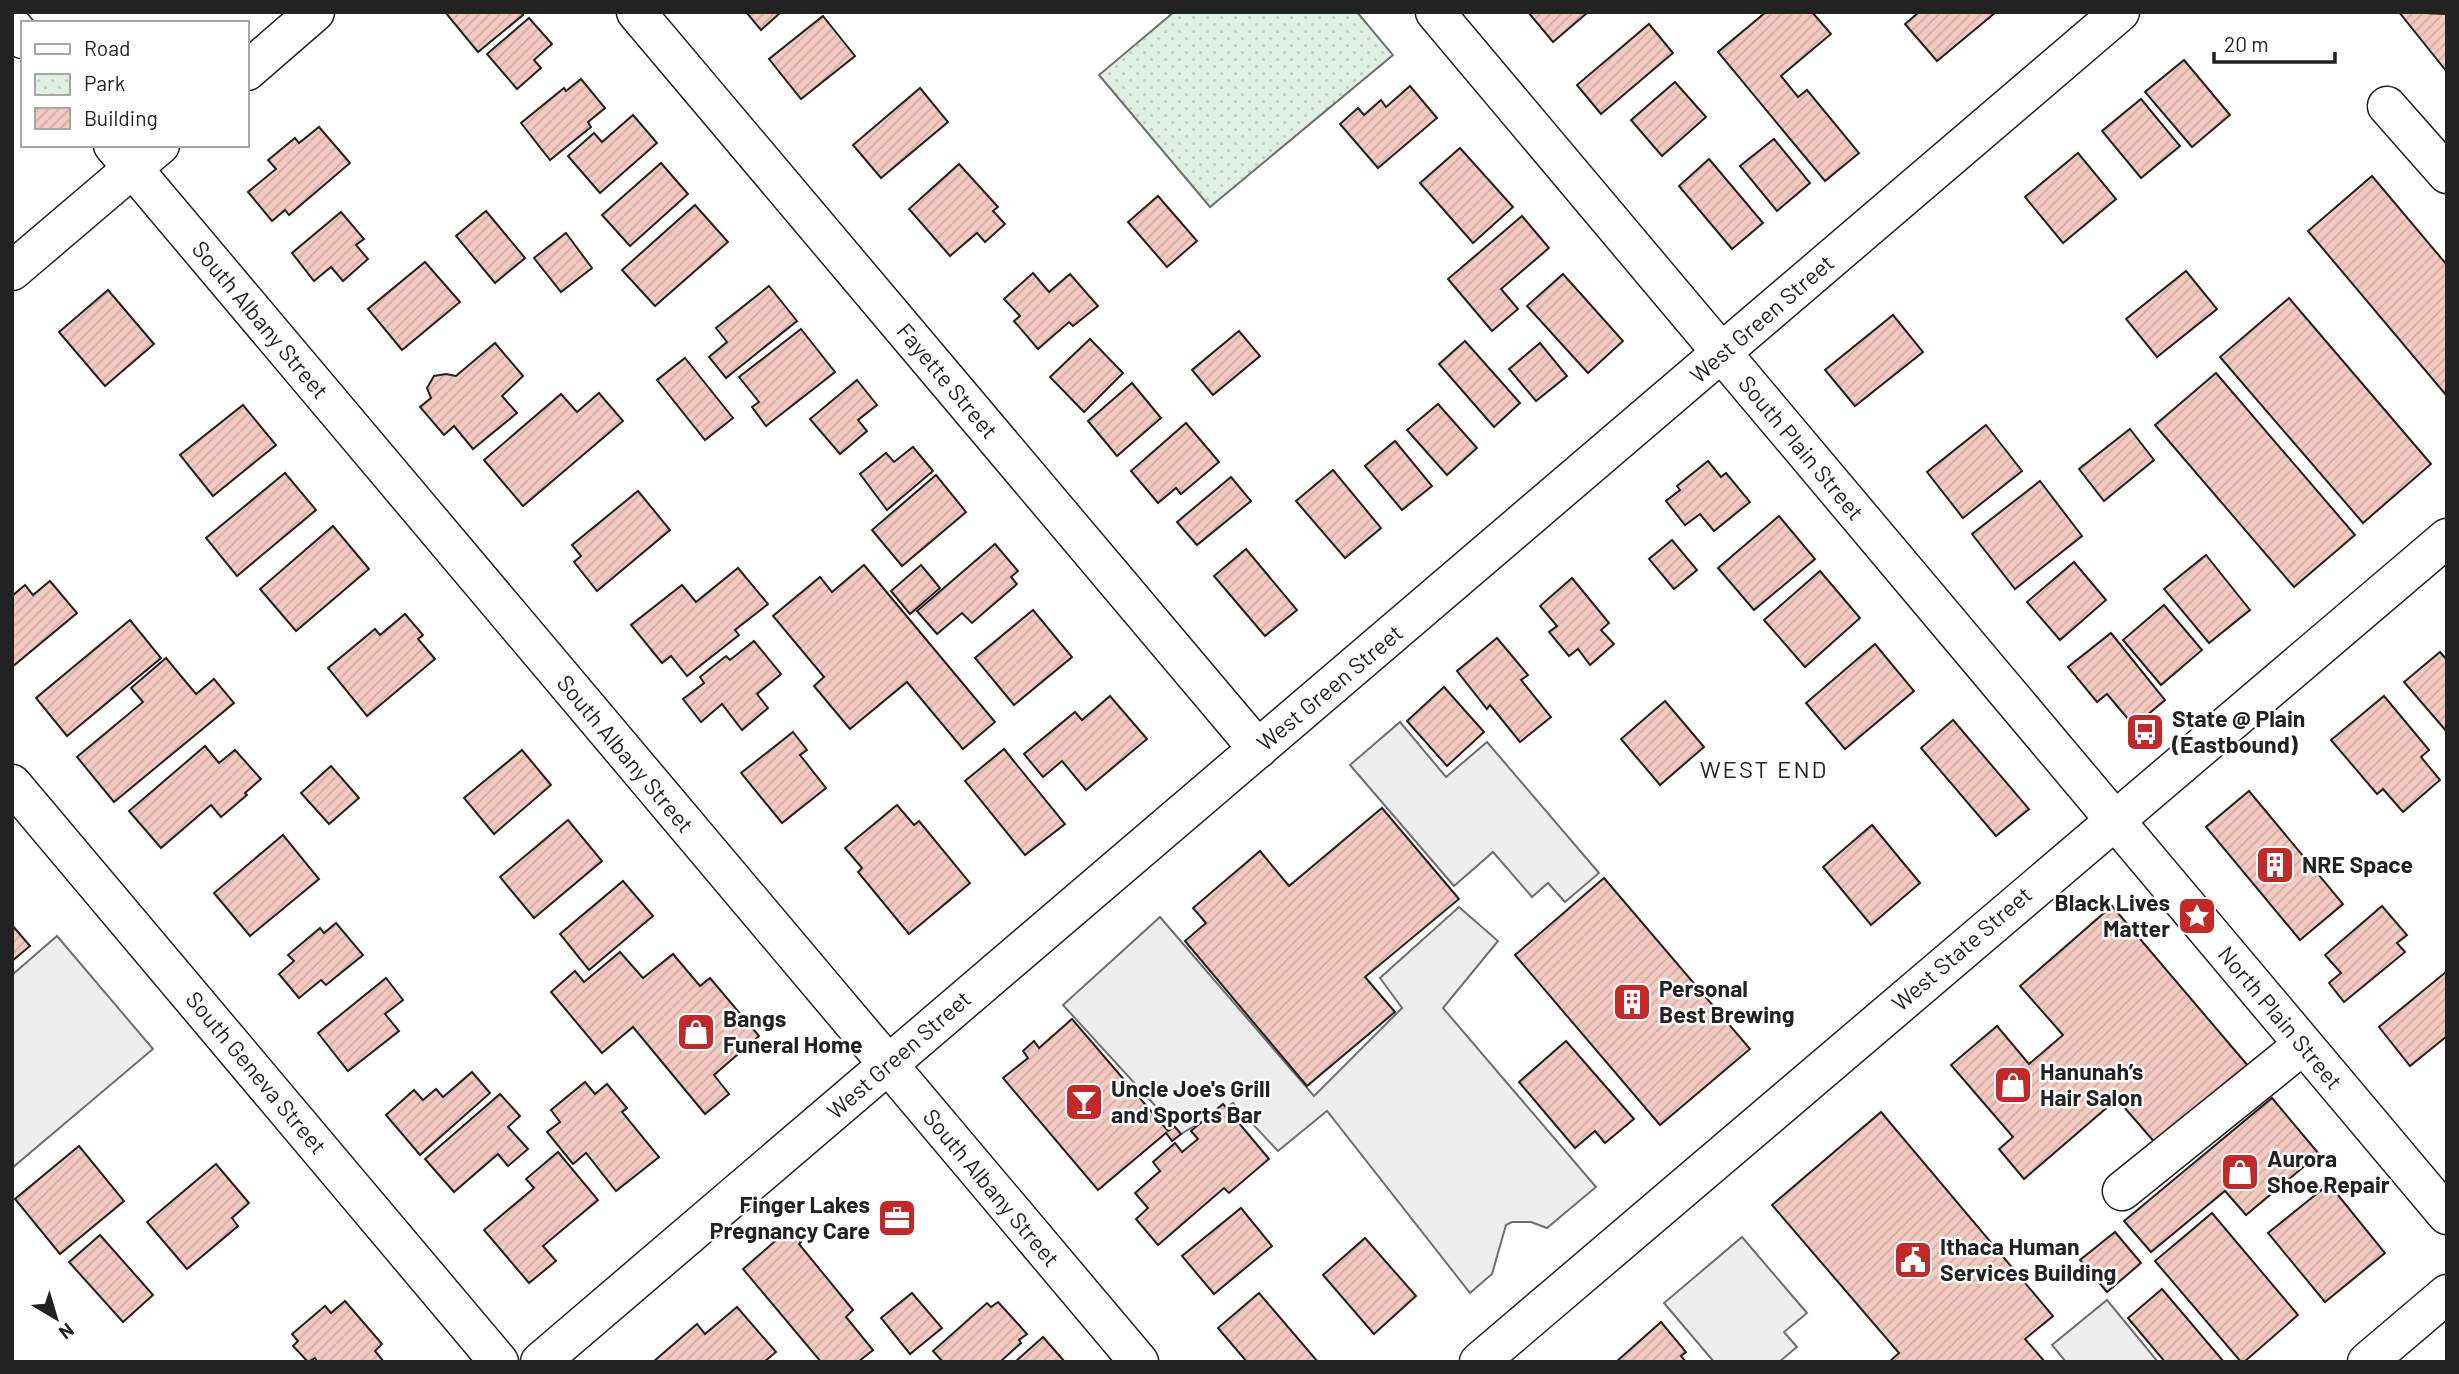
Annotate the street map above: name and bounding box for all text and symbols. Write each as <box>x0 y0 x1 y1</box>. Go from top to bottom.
legend <box>21 21 248 147</box>
scale bar <box>2214 21 2335 65</box>
text: 20 m <box>2224 31 2269 56</box>
text: Road <box>84 35 130 60</box>
text: Park <box>84 70 125 95</box>
text: Building <box>84 105 158 130</box>
street label: South Albany Street <box>187 235 335 404</box>
street label: West Green Street <box>1684 248 1839 388</box>
street label: Fayette Street <box>891 317 1004 444</box>
street label: South Plain Street <box>1733 369 1870 525</box>
street label: West Green Street <box>1251 618 1408 756</box>
street label: South Albany Street <box>552 669 700 838</box>
place label: State @ Plain (Eastbound) <box>2171 704 2305 758</box>
bus stop icon: State @ Plain (Eastbound) <box>2124 711 2166 753</box>
district label: WEST END <box>1700 754 1828 783</box>
building icon: NRE Space <box>2254 844 2296 886</box>
place label: NRE Space <box>2302 850 2413 878</box>
street label: West State Street <box>1886 880 2037 1017</box>
place label: Black Lives Matter <box>2055 888 2170 942</box>
place icon: Black Lives Matter <box>2176 895 2218 937</box>
street label: North Plain Street <box>2213 940 2349 1095</box>
place label: Personal Best Brewing <box>1659 974 1794 1028</box>
building icon: Personal Best Brewing <box>1611 981 1653 1023</box>
street label: West Green Street <box>821 984 976 1124</box>
street label: South Geneva Street <box>180 985 333 1159</box>
place label: Bangs Funeral Home <box>723 1004 863 1058</box>
shop icon: Bangs Funeral Home <box>675 1011 717 1053</box>
place label: Hanunah’s Hair Salon <box>2040 1057 2143 1111</box>
shop icon: Hanunah’s Hair Salon <box>1992 1064 2034 1106</box>
place label: Uncle Joe's Grill and Sports Bar <box>1111 1074 1270 1128</box>
bar icon: Uncle Joe's Grill and Sports Bar <box>1063 1081 1105 1123</box>
street label: South Albany Street <box>918 1103 1066 1272</box>
place label: Aurora Shoe Repair <box>2267 1144 2390 1198</box>
shop icon: Aurora Shoe Repair <box>2219 1151 2261 1193</box>
place label: Finger Lakes Pregnancy Care <box>710 1190 870 1244</box>
office icon: Finger Lakes Pregnancy Care <box>876 1197 918 1239</box>
place label: Ithaca Human Services Building <box>1940 1232 2116 1286</box>
public building icon: Ithaca Human Services Building <box>1892 1239 1934 1281</box>
north arrow <box>21 1283 91 1353</box>
text: N <box>55 1319 79 1345</box>

